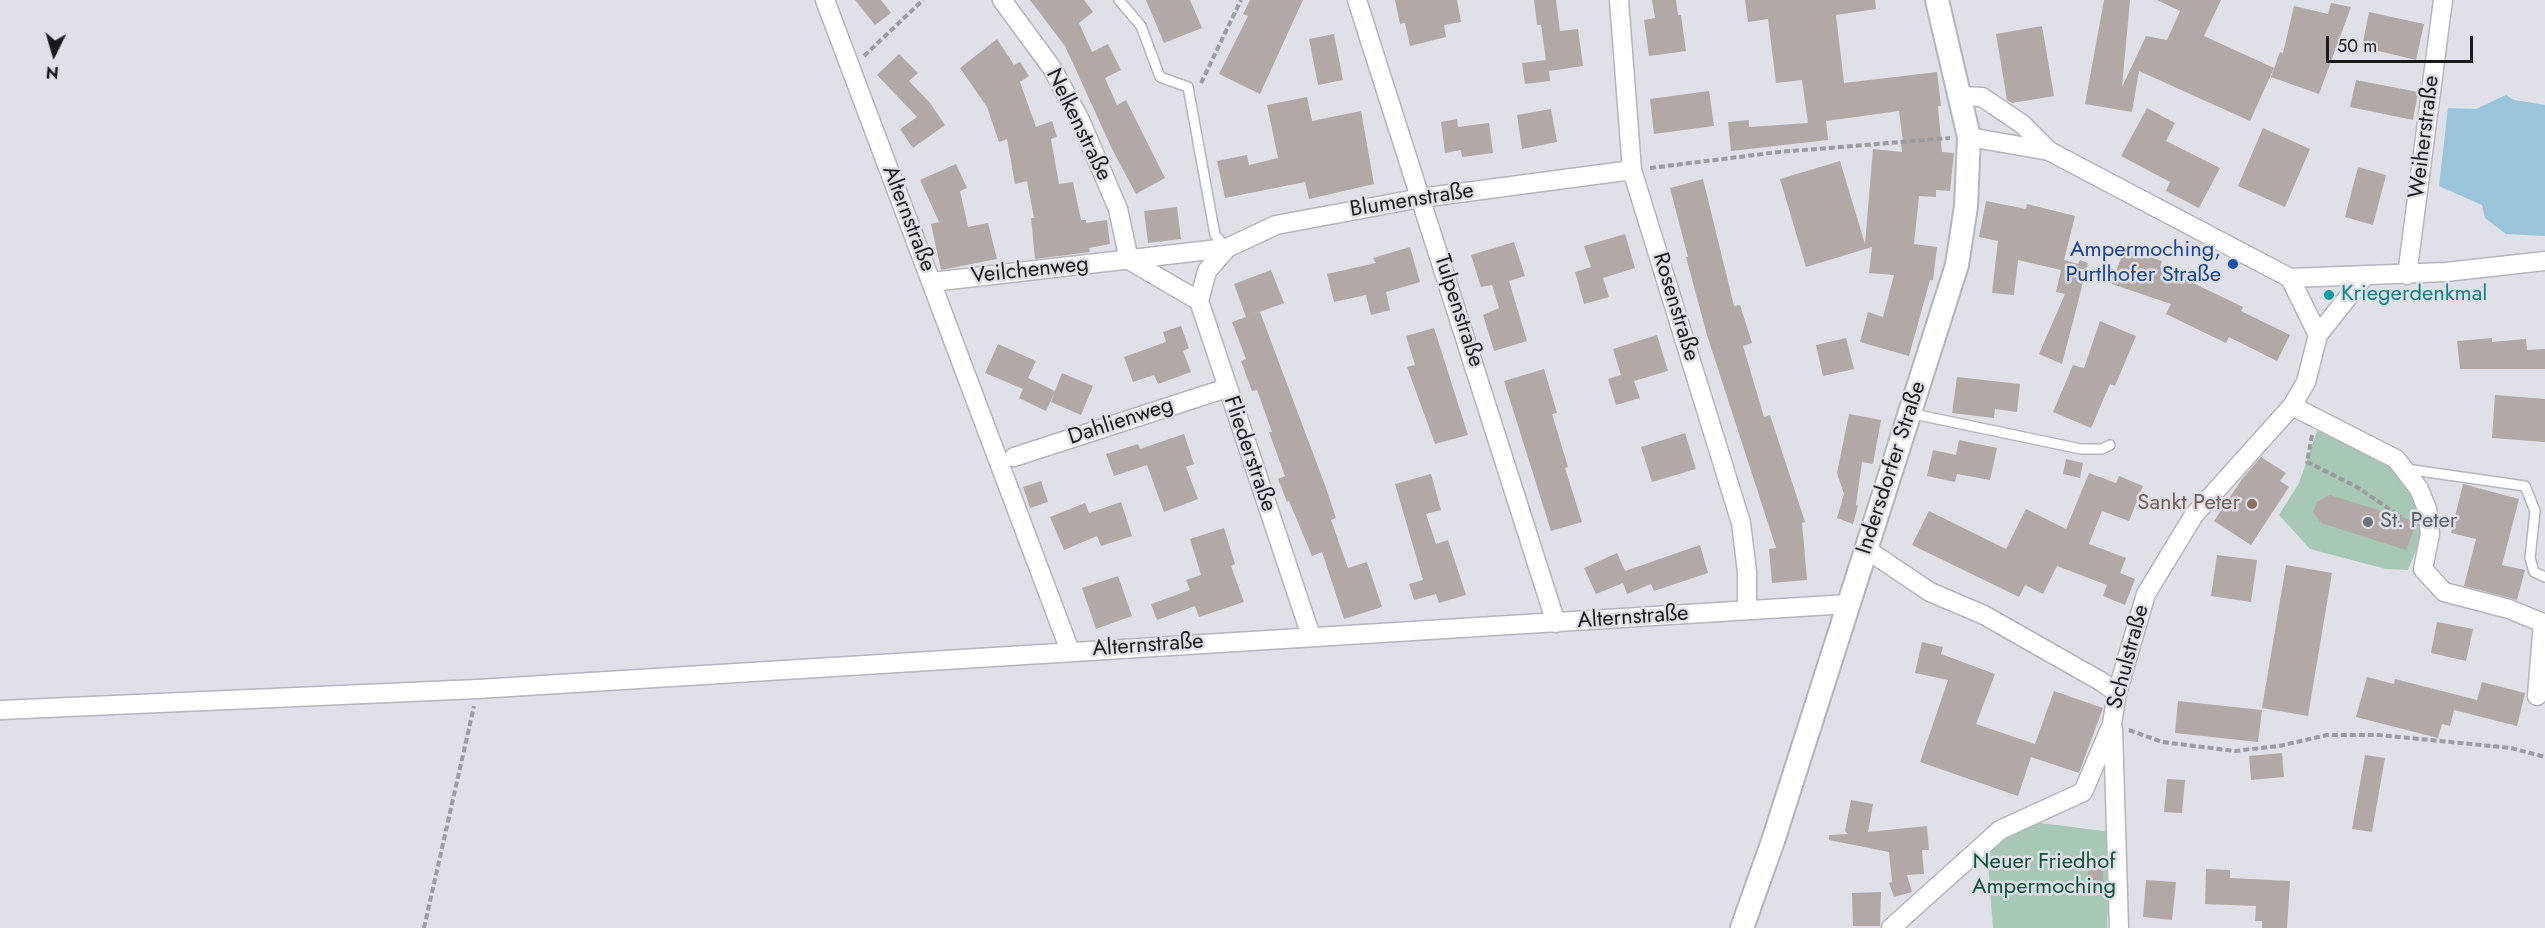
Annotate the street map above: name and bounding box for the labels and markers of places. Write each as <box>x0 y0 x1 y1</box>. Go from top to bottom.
place label: Ampermoching, Purtlhofer Straße <box>2065 238 2221 290</box>
marker: Ampermoching, Purtlhofer Straße <box>2226 257 2240 271</box>
place label: Kriegerdenkmal <box>2341 282 2487 308</box>
marker: Kriegerdenkmal <box>2322 288 2336 302</box>
place label: Sankt Peter <box>2137 491 2240 517</box>
marker: Sankt Peter <box>2245 497 2259 511</box>
place label: St. Peter <box>2380 509 2457 535</box>
marker: St. Peter <box>2361 515 2375 529</box>

